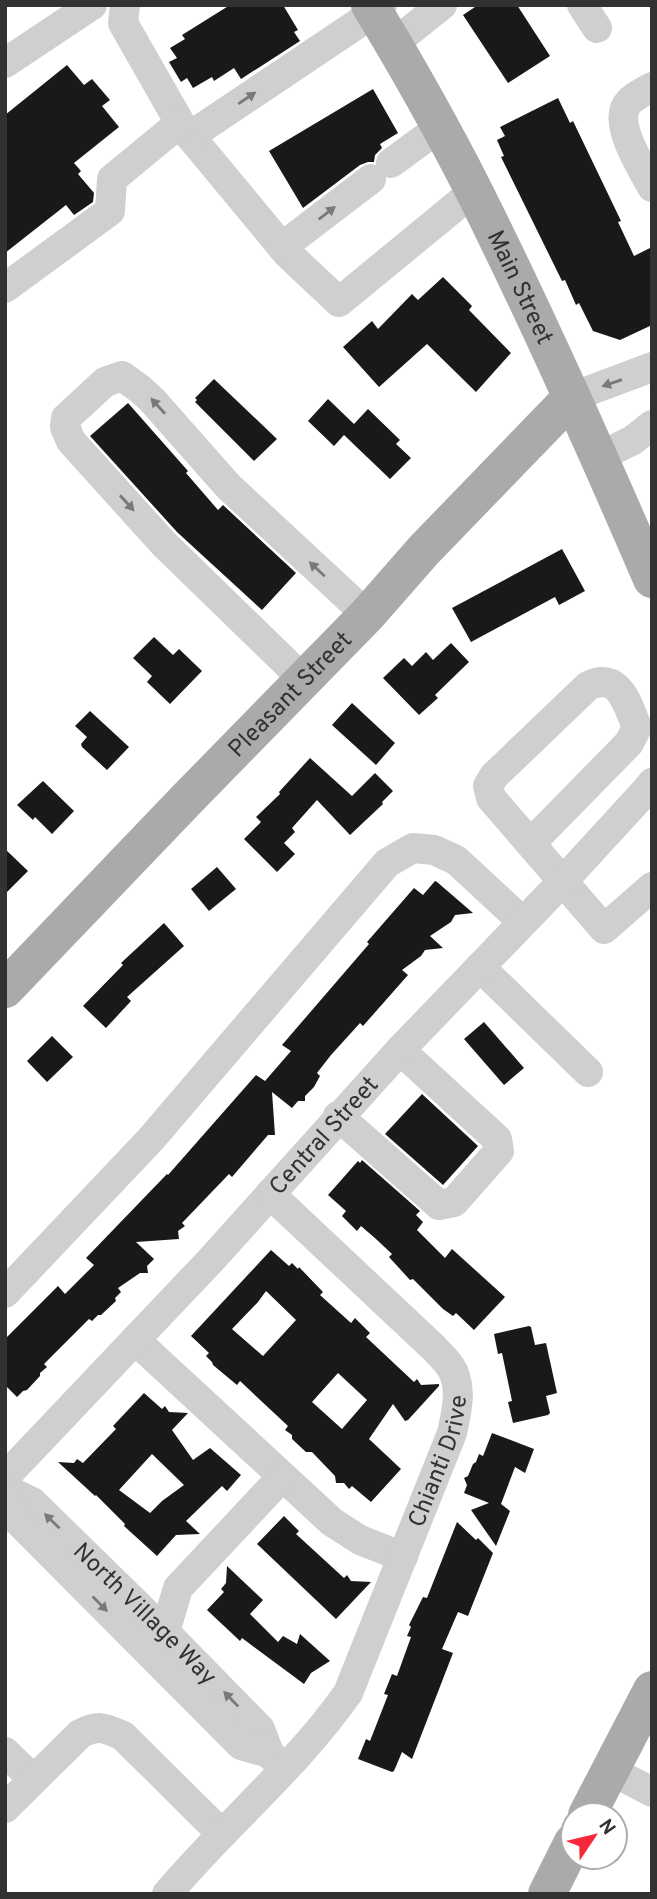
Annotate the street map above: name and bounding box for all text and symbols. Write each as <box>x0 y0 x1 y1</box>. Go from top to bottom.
one-way arrow <box>238 91 256 105</box>
one-way arrow <box>318 206 336 220</box>
street label: Main Street <box>479 226 559 350</box>
one-way arrow <box>602 378 623 389</box>
one-way arrow <box>151 398 166 415</box>
one-way arrow <box>119 494 135 511</box>
one-way arrow <box>309 561 326 577</box>
street label: Pleasant Street <box>223 626 360 765</box>
street label: Central Street <box>264 1071 386 1202</box>
street label: Chianti Drive <box>403 1394 475 1532</box>
one-way arrow <box>44 1514 61 1530</box>
street label: North Village Way <box>66 1537 222 1693</box>
one-way arrow <box>91 1595 108 1611</box>
one-way arrow <box>223 1691 239 1708</box>
north arrow <box>559 1801 629 1871</box>
text: N <box>593 1815 620 1840</box>

